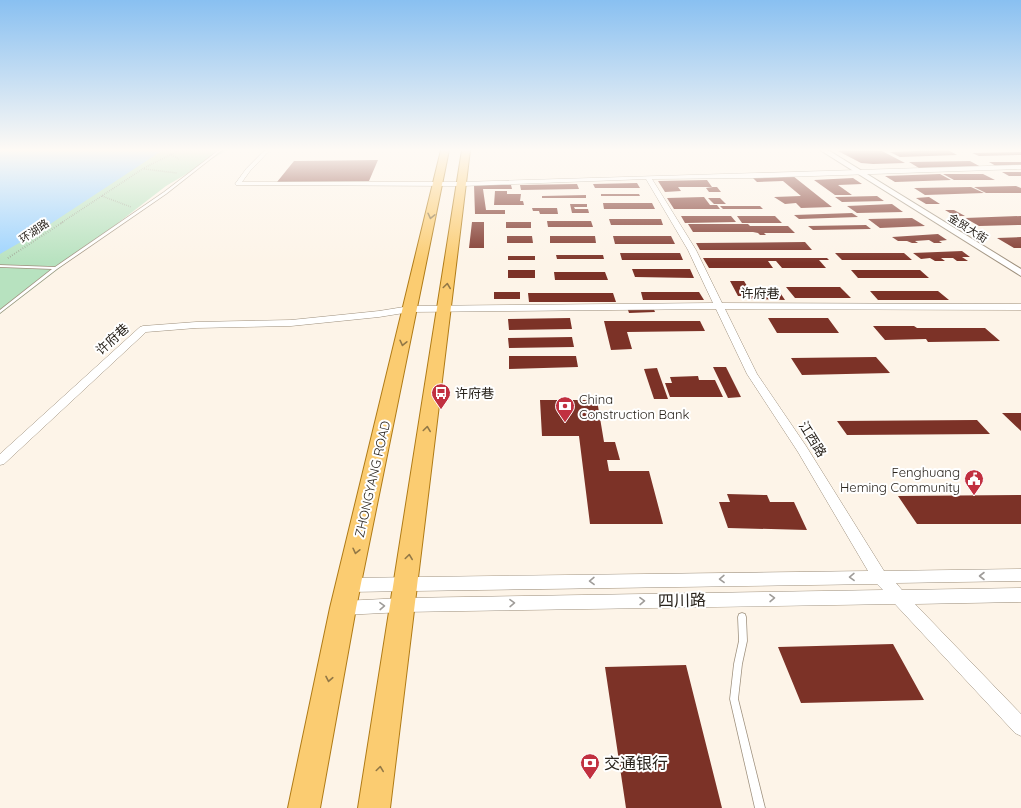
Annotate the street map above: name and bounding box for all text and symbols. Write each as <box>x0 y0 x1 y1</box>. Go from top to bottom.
street label: 金贸大街 <box>946 210 990 246</box>
one-way arrow <box>427 212 436 219</box>
street label: 环湖路 <box>16 216 52 246</box>
one-way arrow <box>442 283 451 289</box>
street label: 许府巷 <box>740 285 780 301</box>
street label: 许府巷 <box>92 320 132 358</box>
one-way arrow <box>399 339 407 346</box>
bus stop icon: 许府巷 <box>430 382 452 410</box>
place label: 许府巷 <box>455 385 494 401</box>
place label: China Construction Bank <box>579 391 689 422</box>
bank icon: China Construction Bank <box>554 395 576 423</box>
street label: 江西路 <box>796 418 830 460</box>
street label: ZHONGYANG ROAD <box>351 419 393 539</box>
one-way arrow <box>422 426 431 432</box>
place label: Fenghuang Heming Community <box>840 464 960 495</box>
public building icon: Fenghuang Heming Community <box>963 468 985 496</box>
one-way arrow <box>352 548 360 555</box>
one-way arrow <box>404 554 413 560</box>
one-way arrow <box>979 572 985 580</box>
one-way arrow <box>849 573 855 581</box>
one-way arrow <box>719 575 725 583</box>
one-way arrow <box>589 576 595 585</box>
street label: 四川路 <box>658 590 706 610</box>
one-way arrow <box>769 594 775 603</box>
one-way arrow <box>639 597 645 605</box>
one-way arrow <box>509 599 515 607</box>
one-way arrow <box>379 602 385 610</box>
one-way arrow <box>326 675 334 682</box>
bank icon: 交通银行 <box>579 752 601 780</box>
place label: 交通银行 <box>604 753 668 773</box>
one-way arrow <box>375 766 384 772</box>

